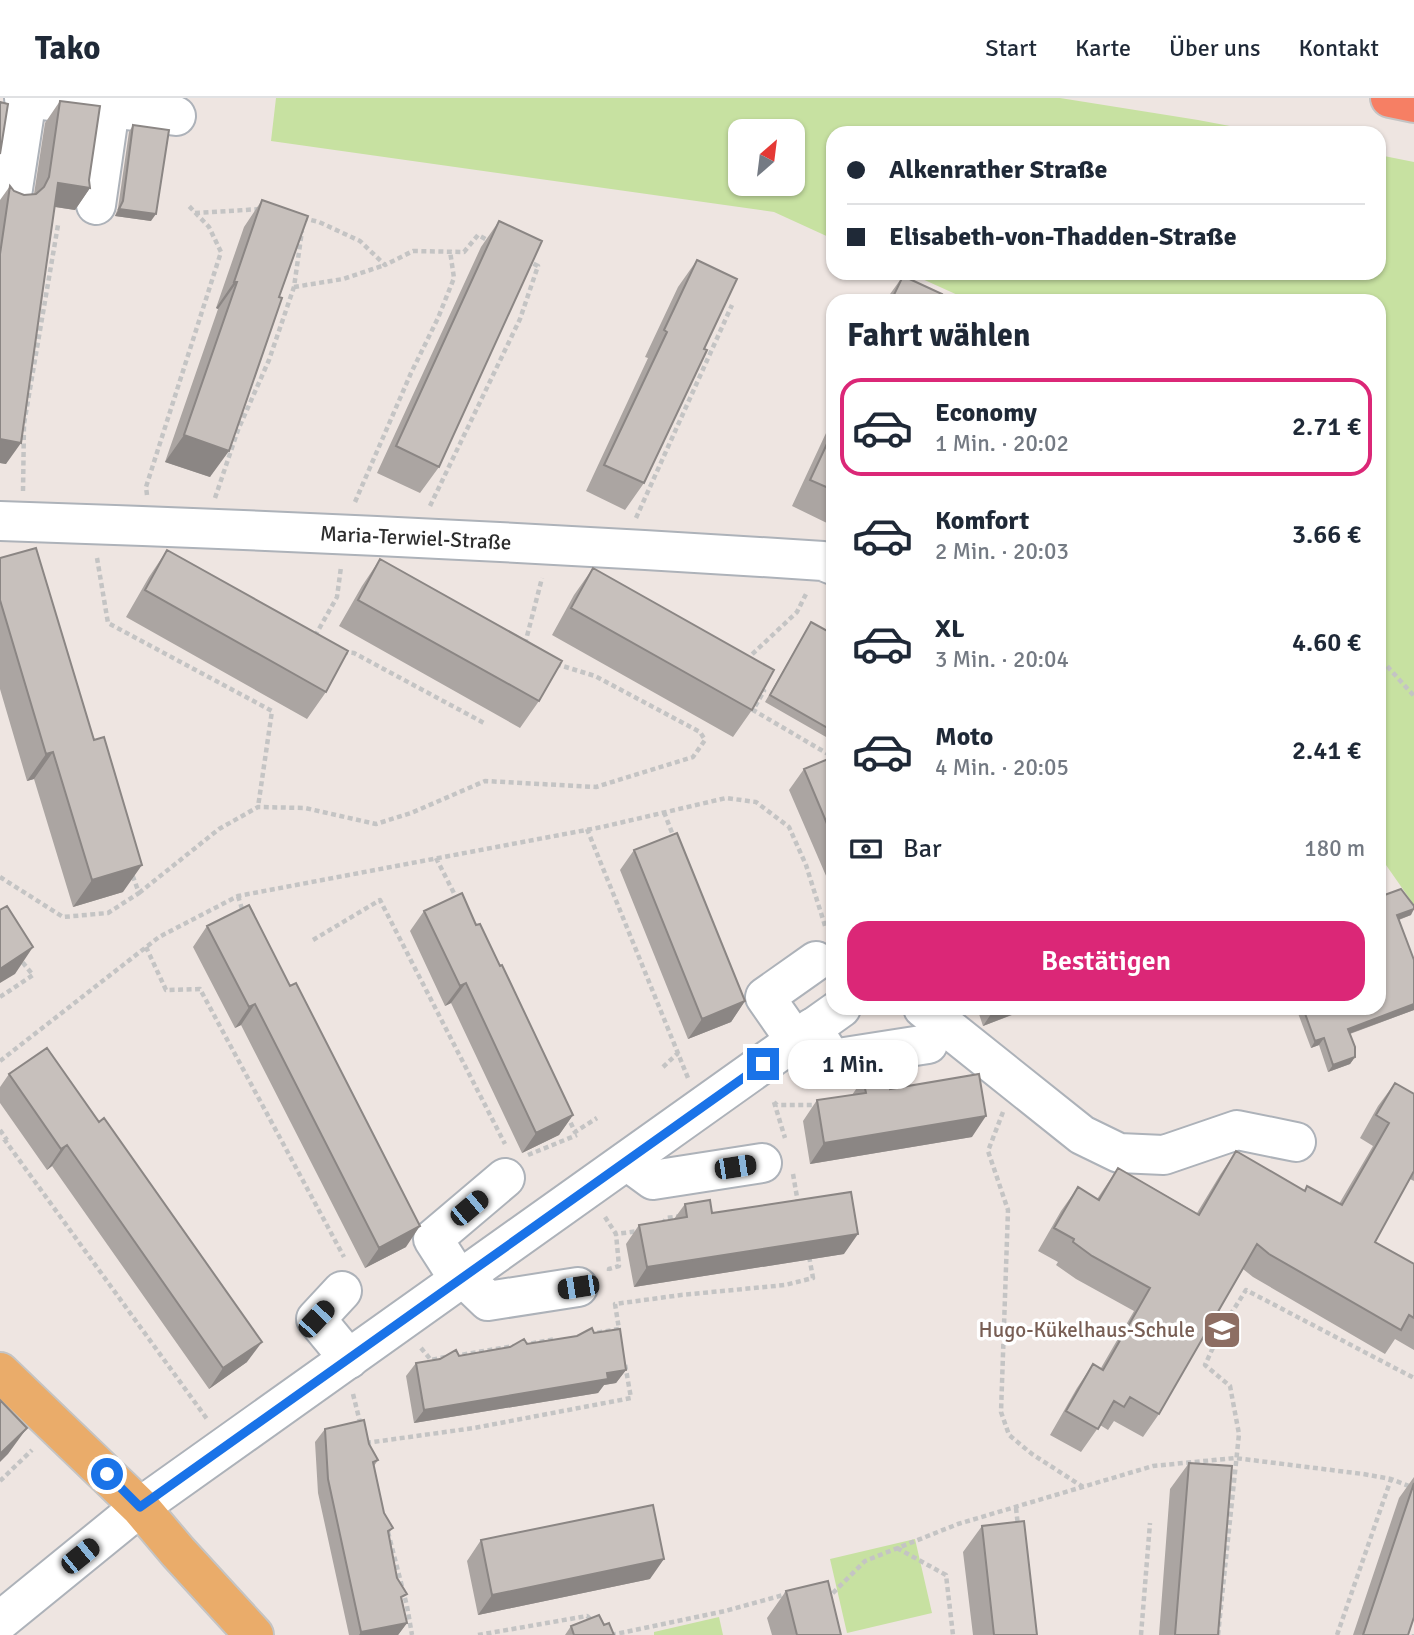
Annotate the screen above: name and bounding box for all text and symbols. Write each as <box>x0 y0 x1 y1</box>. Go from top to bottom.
text: Tako <box>35 28 100 69</box>
text: Start <box>985 33 1037 63</box>
text: Karte <box>1075 33 1131 63</box>
text: Über uns <box>1169 33 1261 63</box>
text: Kontakt <box>1299 33 1379 63</box>
north arrow <box>728 119 805 196</box>
map controls <box>728 119 805 196</box>
text: Alkenrather Straße <box>889 154 1107 186</box>
text: Elisabeth-von-Thadden-Straße <box>889 221 1237 253</box>
text: Fahrt wählen <box>847 316 1031 355</box>
icon: car <box>851 396 914 459</box>
text: Economy <box>935 397 1037 429</box>
text: 2.71 € <box>1292 411 1361 443</box>
text: 1 Min. · 20:02 <box>935 429 1069 458</box>
icon: car <box>851 504 914 567</box>
text: Komfort <box>935 505 1029 537</box>
text: 3.66 € <box>1292 519 1361 551</box>
street label: Maria-Terwiel-Straße <box>319 520 512 556</box>
text: 2 Min. · 20:03 <box>935 537 1069 566</box>
icon: car <box>851 612 914 675</box>
text: XL <box>935 613 965 645</box>
text: 4.60 € <box>1292 627 1361 659</box>
text: 3 Min. · 20:04 <box>935 645 1069 674</box>
icon: car <box>851 720 914 783</box>
text: Moto <box>935 721 993 753</box>
text: 2.41 € <box>1292 735 1361 767</box>
text: 4 Min. · 20:05 <box>935 753 1069 782</box>
icon: cash <box>847 830 885 868</box>
text: Bar <box>903 833 941 865</box>
text: 180 m <box>1304 834 1365 863</box>
button: Bestätigen <box>847 921 1365 1001</box>
callout: 1 Min. <box>788 1040 917 1088</box>
route end <box>747 1048 779 1080</box>
text: 1 Min. <box>822 1050 884 1079</box>
car <box>713 1153 758 1181</box>
car <box>447 1186 492 1230</box>
car <box>556 1273 601 1301</box>
car <box>294 1296 339 1342</box>
school or university icon: Hugo-Kükelhaus-Schule <box>1201 1309 1243 1351</box>
place label: Hugo-Kükelhaus-Schule <box>979 1317 1195 1343</box>
route start <box>91 1458 123 1490</box>
car <box>58 1535 103 1577</box>

